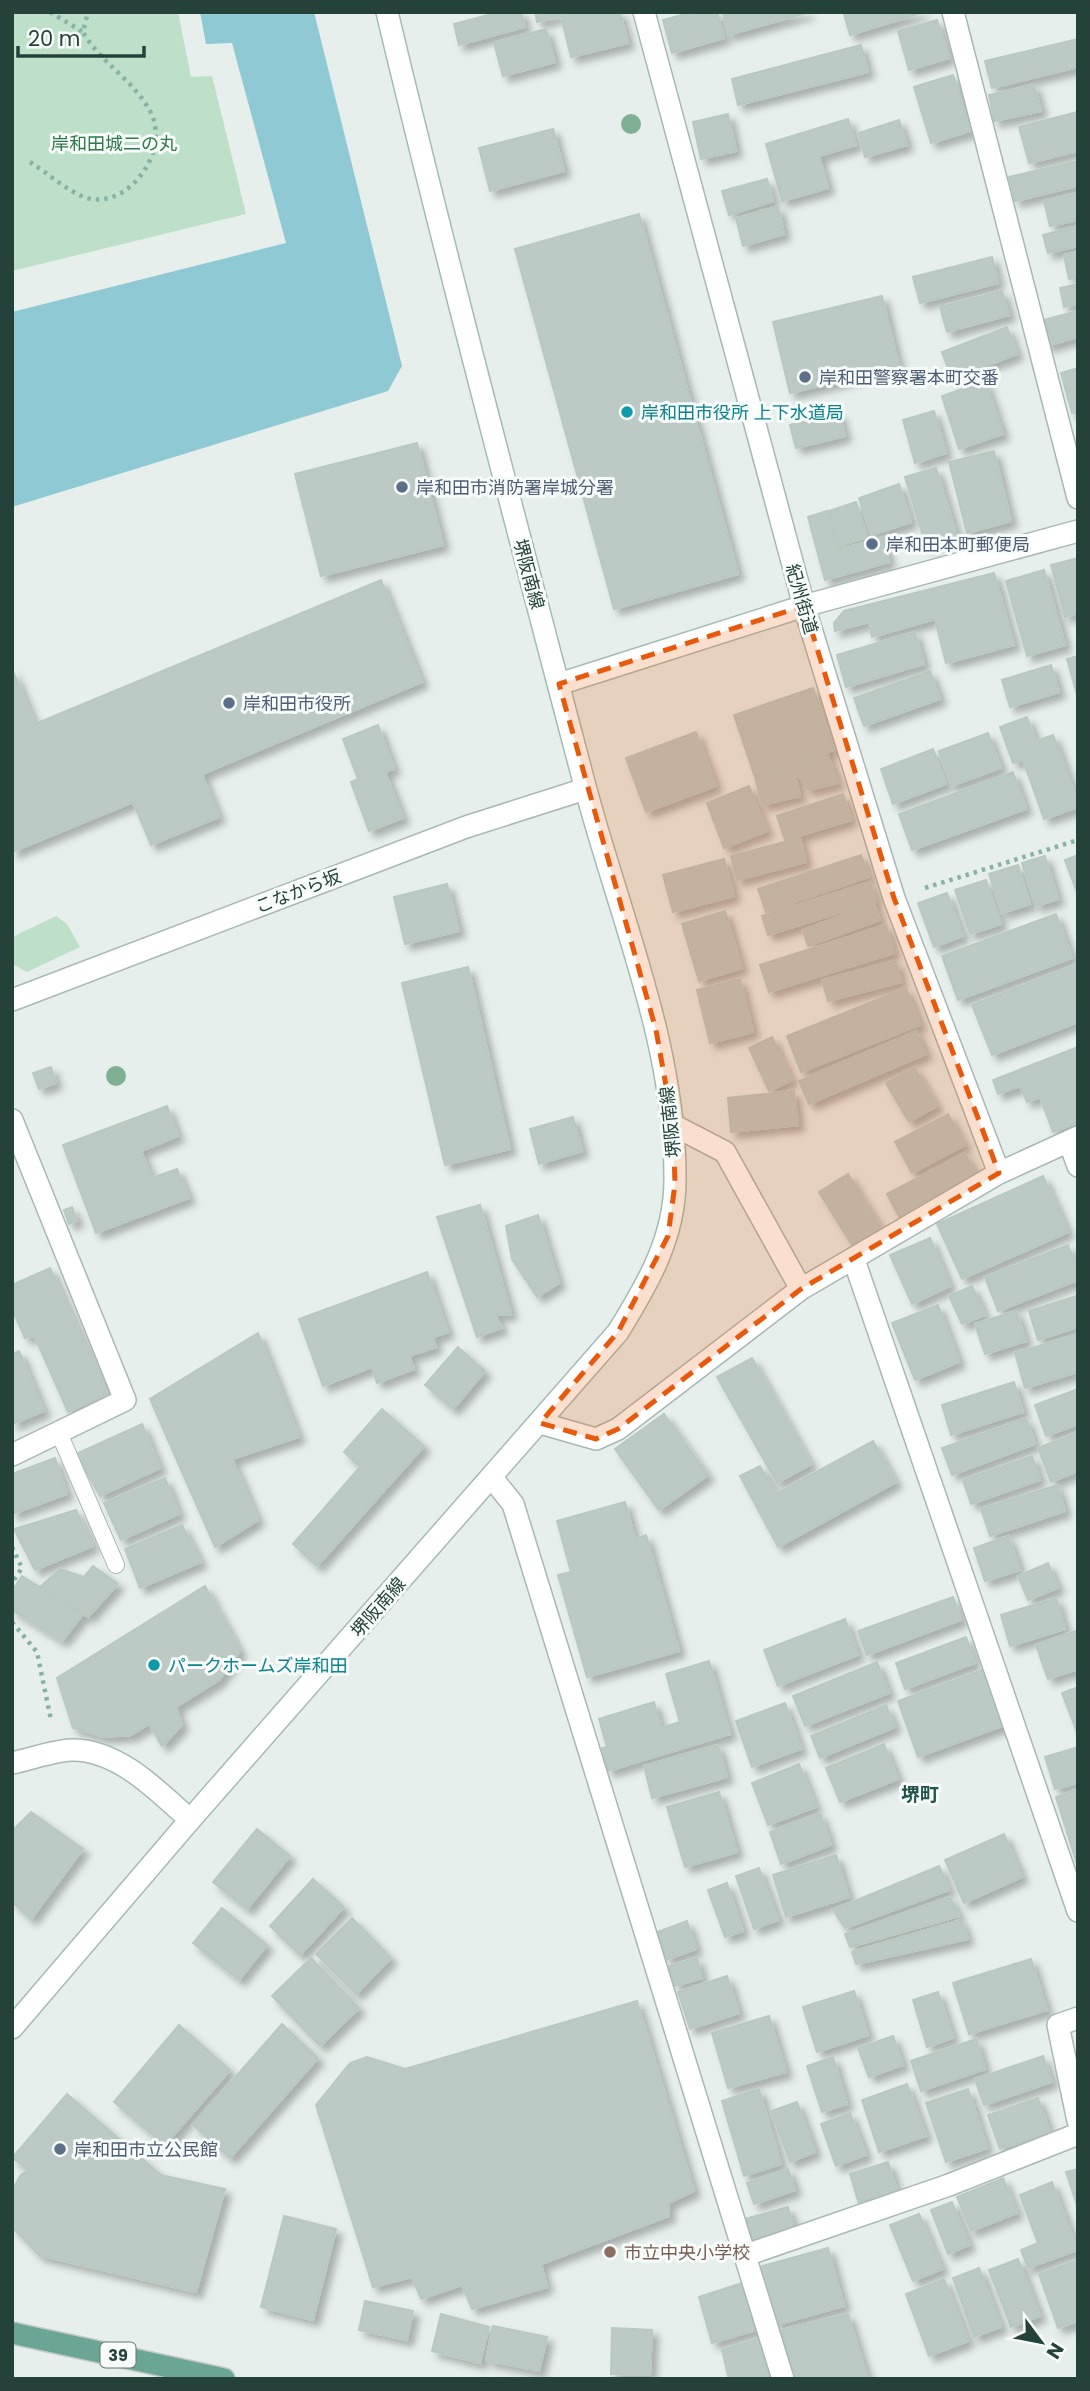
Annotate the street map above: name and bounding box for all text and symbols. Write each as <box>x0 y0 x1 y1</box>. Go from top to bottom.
scale bar <box>18 14 144 58</box>
text: 20 m <box>28 24 81 53</box>
park label: 岸和田城二の丸 <box>51 131 177 156</box>
place label: 岸和田警察署本町交番 <box>819 365 999 390</box>
marker: 岸和田警察署本町交番 <box>797 369 813 385</box>
place label: 岸和田市役所 上下水道局 <box>641 400 844 425</box>
marker: 岸和田市役所 上下水道局 <box>619 404 635 420</box>
place label: 岸和田市消防署岸城分署 <box>416 475 614 500</box>
marker: 岸和田市消防署岸城分署 <box>394 479 410 495</box>
place label: 岸和田本町郵便局 <box>886 532 1030 557</box>
street label: 堺阪南線 <box>508 536 550 612</box>
marker: 岸和田本町郵便局 <box>864 536 880 552</box>
street label: 紀州街道 <box>780 561 824 637</box>
place label: 岸和田市役所 <box>243 691 351 716</box>
marker: 岸和田市役所 <box>221 695 237 711</box>
street label: こなから坂 <box>252 863 344 919</box>
street label: 堺阪南線 <box>654 1085 686 1159</box>
street label: 堺阪南線 <box>345 1572 411 1642</box>
place label: パークホームズ岸和田 <box>168 1653 347 1678</box>
marker: パークホームズ岸和田 <box>146 1657 162 1673</box>
district label: 堺町 <box>901 1781 939 1808</box>
place label: 岸和田市立公民館 <box>74 2137 218 2162</box>
marker: 岸和田市立公民館 <box>52 2141 68 2157</box>
place label: 市立中央小学校 <box>624 2240 750 2265</box>
marker: 市立中央小学校 <box>602 2244 618 2260</box>
north arrow <box>1006 2307 1076 2377</box>
text: N <box>1040 2338 1070 2364</box>
road number: 39 <box>100 2342 136 2368</box>

